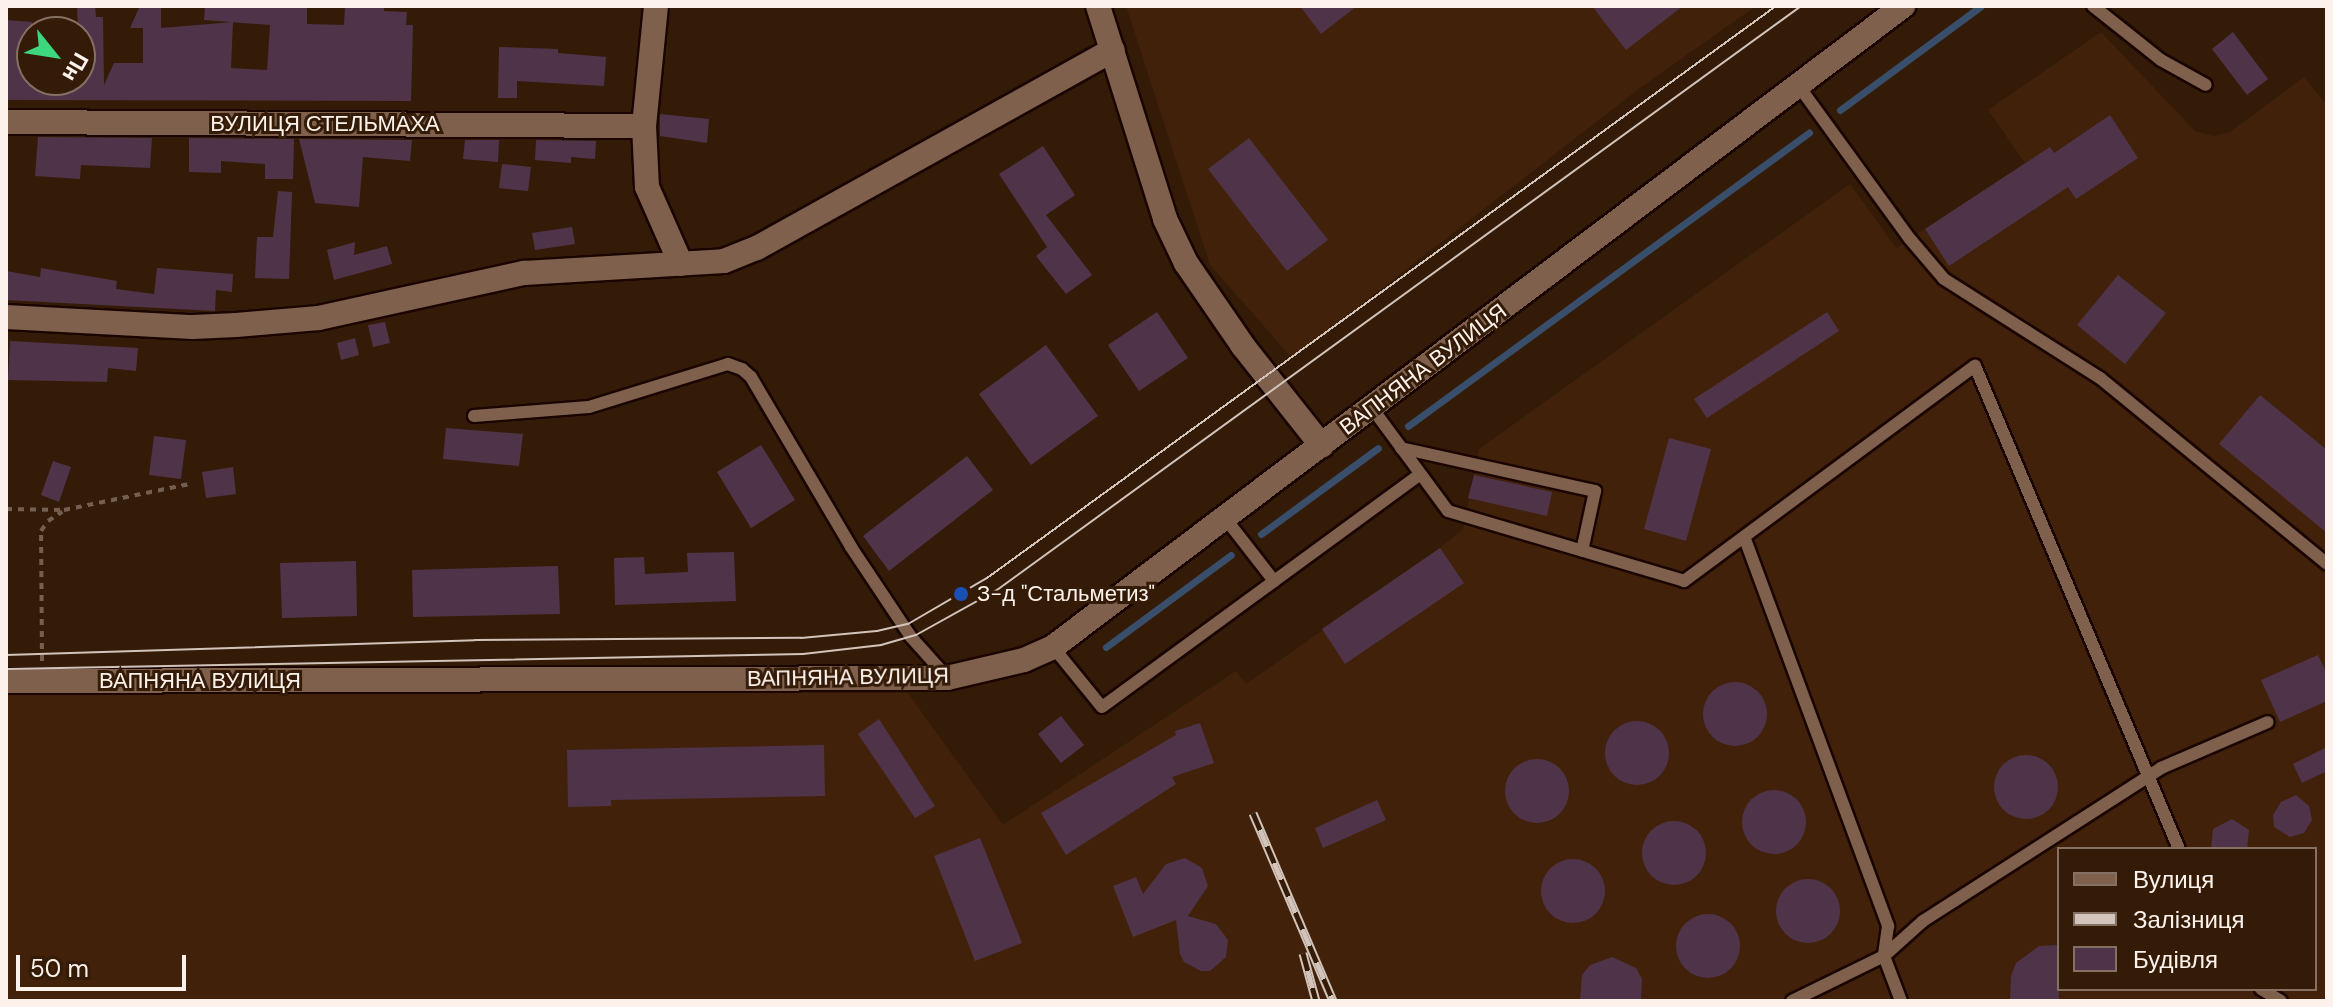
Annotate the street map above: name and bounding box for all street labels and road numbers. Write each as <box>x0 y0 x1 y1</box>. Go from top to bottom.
street label: ВУЛИЦЯ СТЕЛЬМАХА <box>210 111 440 137</box>
street label: ВАПНЯНА ВУЛИЦЯ <box>1334 298 1512 440</box>
street label: ВАПНЯНА ВУЛИЦЯ <box>747 662 949 692</box>
street label: ВАПНЯНА ВУЛИЦЯ <box>99 668 301 694</box>

